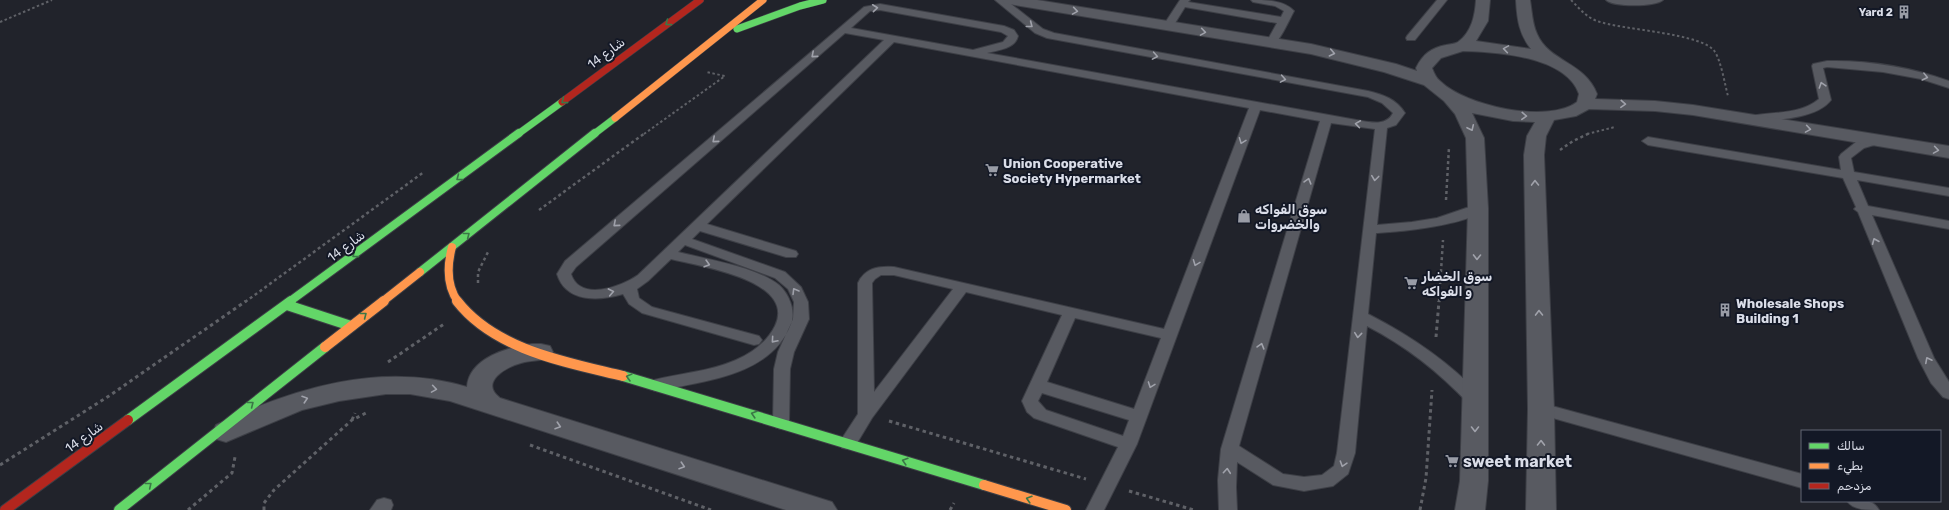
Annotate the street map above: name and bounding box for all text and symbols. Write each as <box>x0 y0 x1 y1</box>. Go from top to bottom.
one-way arrow <box>871 4 878 13</box>
building icon: Yard 2 <box>1896 4 1912 20</box>
one-way arrow <box>1072 6 1078 15</box>
place label: Yard 2 <box>1859 6 1893 19</box>
one-way arrow <box>666 18 673 25</box>
one-way arrow <box>1026 20 1033 27</box>
one-way arrow <box>1200 27 1206 35</box>
street label: شارع 14 <box>584 34 629 73</box>
one-way arrow <box>1503 45 1509 54</box>
one-way arrow <box>1328 49 1335 57</box>
one-way arrow <box>811 50 819 58</box>
one-way arrow <box>1152 51 1158 60</box>
one-way arrow <box>1922 72 1929 80</box>
one-way arrow <box>1280 74 1286 83</box>
one-way arrow <box>1819 82 1827 89</box>
one-way arrow <box>561 96 568 103</box>
one-way arrow <box>1620 100 1626 109</box>
one-way arrow <box>1521 112 1527 120</box>
one-way arrow <box>1354 120 1361 129</box>
one-way arrow <box>1466 124 1474 132</box>
one-way arrow <box>1804 124 1811 133</box>
one-way arrow <box>712 135 720 142</box>
one-way arrow <box>1238 138 1246 145</box>
one-way arrow <box>1933 145 1939 154</box>
place label: Union Cooperative Society Hypermarket <box>1003 156 1141 186</box>
supermarket icon: Union Cooperative Society Hypermarket <box>984 162 1000 178</box>
one-way arrow <box>457 173 464 180</box>
one-way arrow <box>1371 175 1380 181</box>
one-way arrow <box>1303 177 1312 184</box>
one-way arrow <box>1531 180 1539 186</box>
place label: سوق الفواكه والخضروات <box>1255 202 1327 232</box>
shop icon: سوق الفواكه والخضروات <box>1236 208 1252 224</box>
one-way arrow <box>614 219 621 226</box>
street label: شارع 14 <box>324 227 369 266</box>
one-way arrow <box>462 233 469 240</box>
one-way arrow <box>1872 238 1880 245</box>
one-way arrow <box>352 250 359 258</box>
one-way arrow <box>1473 254 1481 260</box>
one-way arrow <box>703 259 710 268</box>
one-way arrow <box>1192 259 1201 266</box>
place label: سوق الخضار و الفواكه <box>1421 269 1492 300</box>
supermarket icon: سوق الخضار و الفواكه <box>1403 275 1419 291</box>
one-way arrow <box>792 288 799 295</box>
one-way arrow <box>608 289 614 297</box>
place label: Wholesale Shops Building 1 <box>1736 296 1844 326</box>
building icon: Wholesale Shops Building 1 <box>1717 302 1733 318</box>
one-way arrow <box>1534 310 1543 316</box>
one-way arrow <box>360 313 367 320</box>
one-way arrow <box>1354 332 1363 338</box>
one-way arrow <box>771 335 779 343</box>
one-way arrow <box>1256 342 1264 349</box>
one-way arrow <box>1925 357 1932 365</box>
one-way arrow <box>626 374 632 382</box>
one-way arrow <box>1147 381 1156 388</box>
one-way arrow <box>431 384 437 393</box>
one-way arrow <box>302 396 309 404</box>
one-way arrow <box>247 402 254 409</box>
one-way arrow <box>750 411 757 419</box>
street label: شارع 14 <box>62 418 107 457</box>
one-way arrow <box>554 421 561 430</box>
one-way arrow <box>1470 426 1479 432</box>
legend <box>1801 430 1941 502</box>
text: سالك <box>1837 439 1865 453</box>
one-way arrow <box>1537 440 1545 446</box>
place label: sweet market <box>1463 452 1572 471</box>
supermarket icon: sweet market <box>1444 453 1460 469</box>
one-way arrow <box>901 457 908 466</box>
text: بطيء <box>1837 459 1863 475</box>
one-way arrow <box>1339 460 1348 467</box>
one-way arrow <box>678 461 685 469</box>
one-way arrow <box>1222 468 1231 474</box>
text: مزدحم <box>1837 479 1872 494</box>
one-way arrow <box>145 483 152 490</box>
one-way arrow <box>1026 495 1033 504</box>

